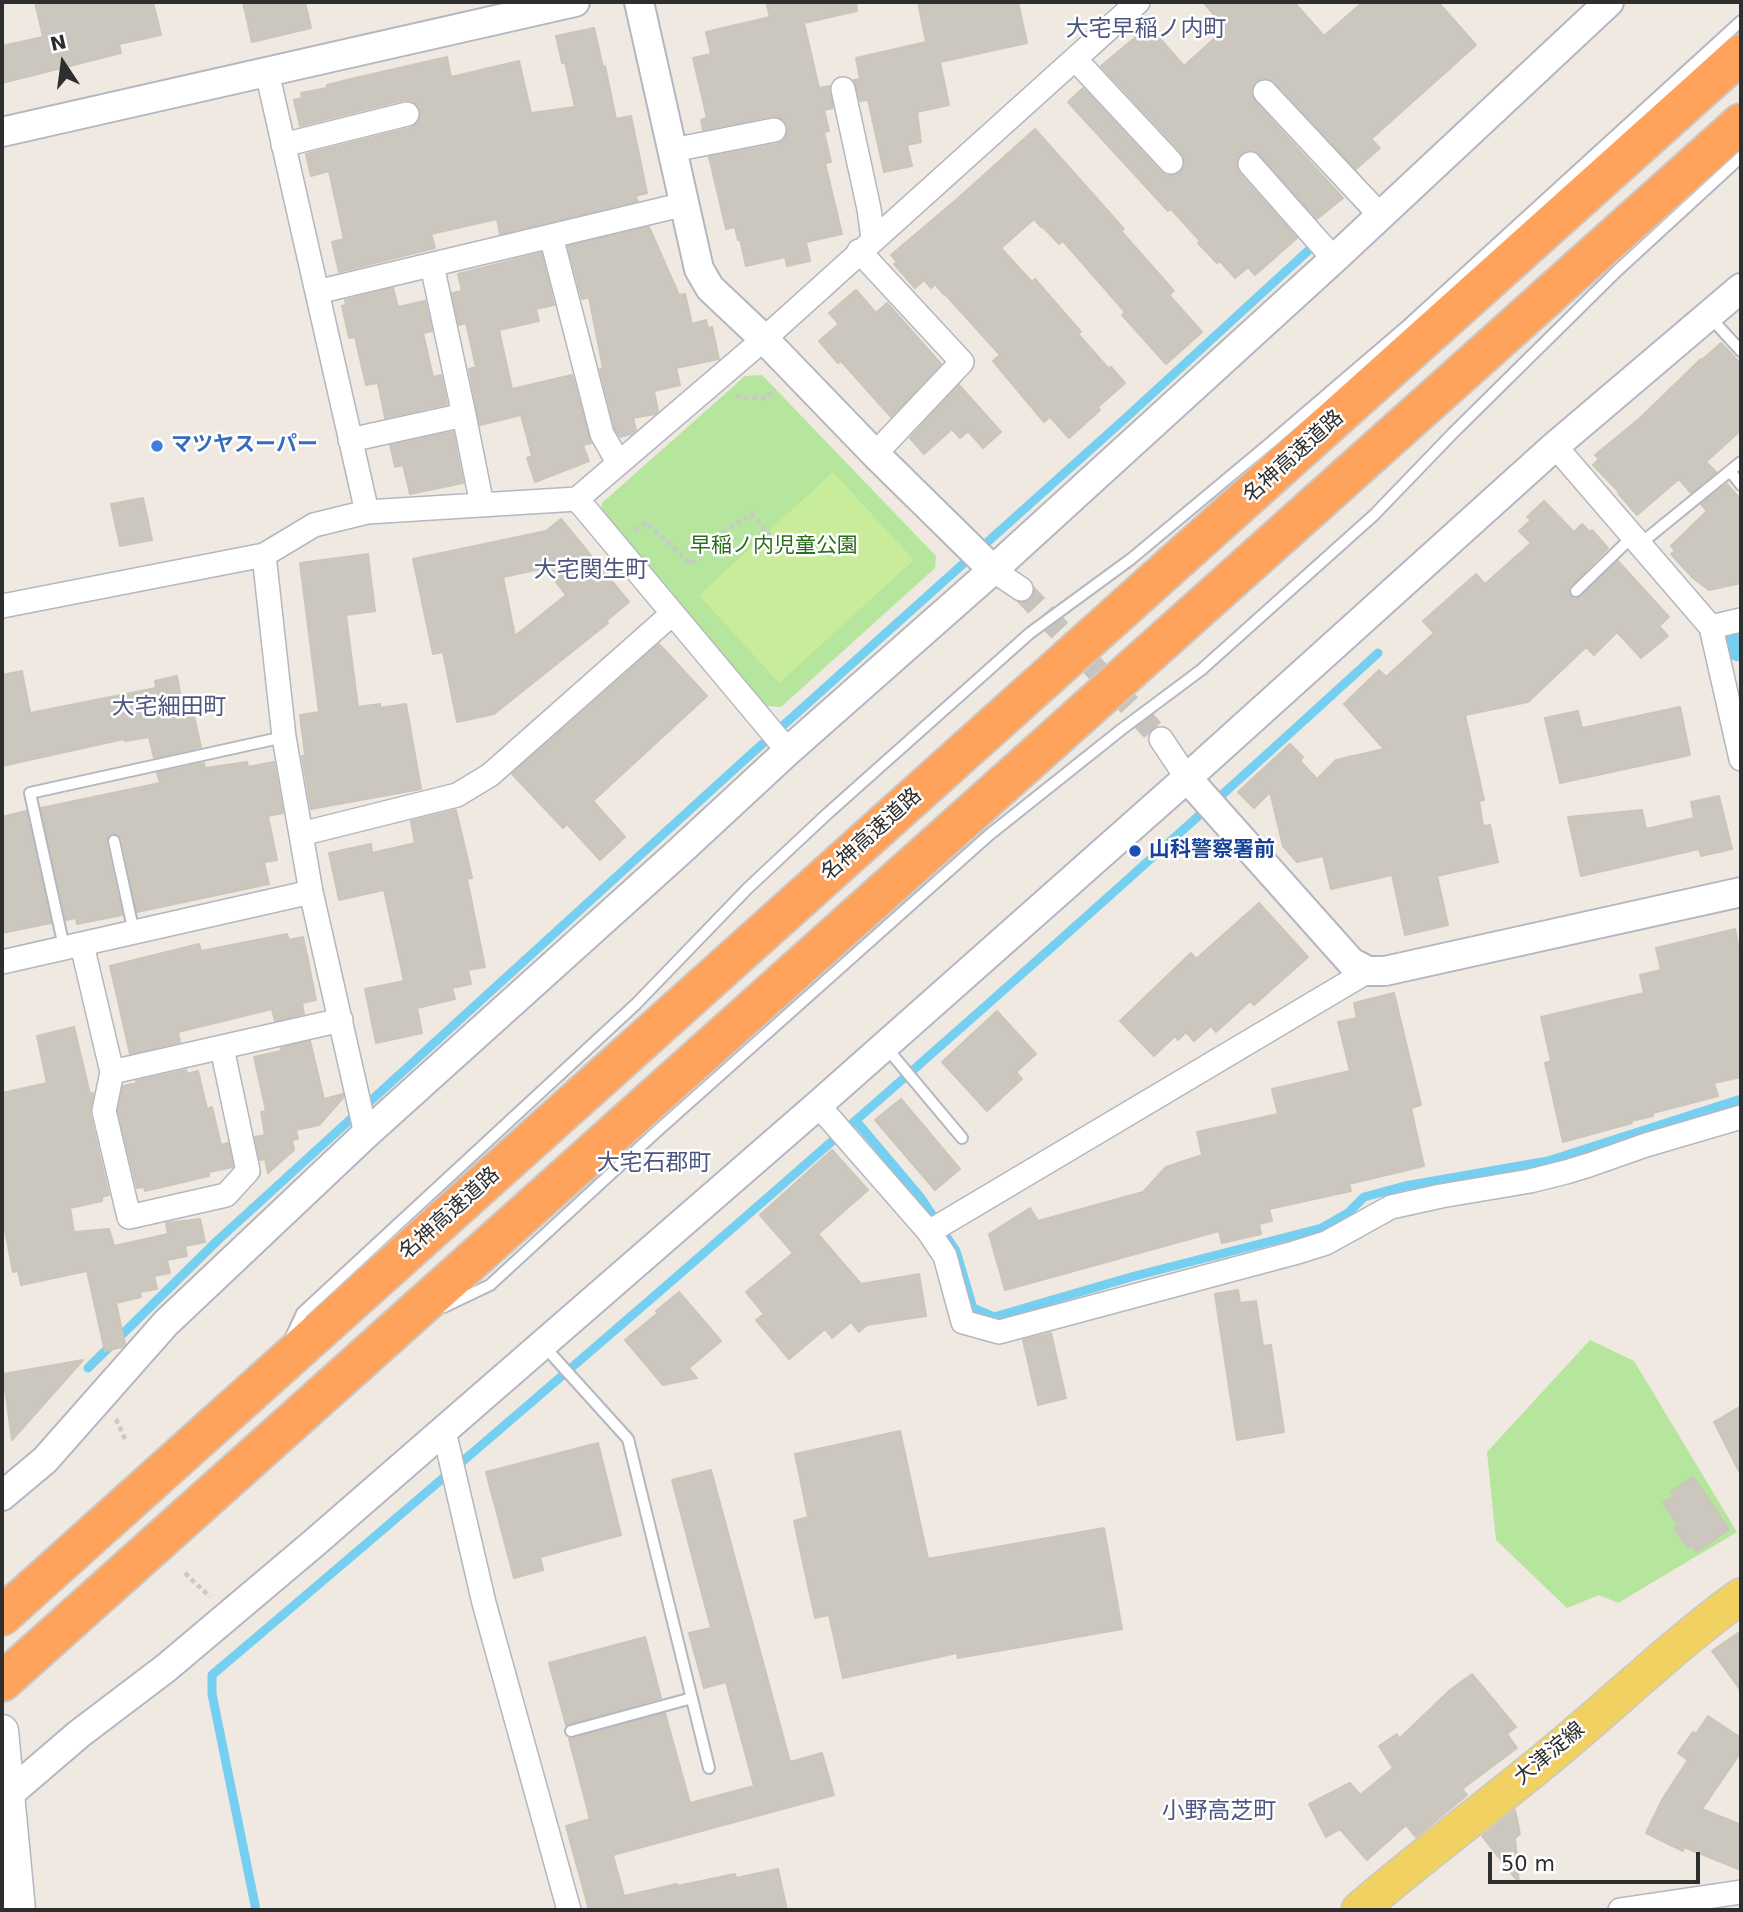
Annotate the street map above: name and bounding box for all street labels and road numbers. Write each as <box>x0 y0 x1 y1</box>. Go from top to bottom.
street label: 名神高速道路 <box>1239 405 1349 509</box>
street label: 名神高速道路 <box>817 783 927 887</box>
street label: 名神高速道路 <box>395 1162 505 1266</box>
street label: 大津淀線 <box>1510 1717 1590 1791</box>

